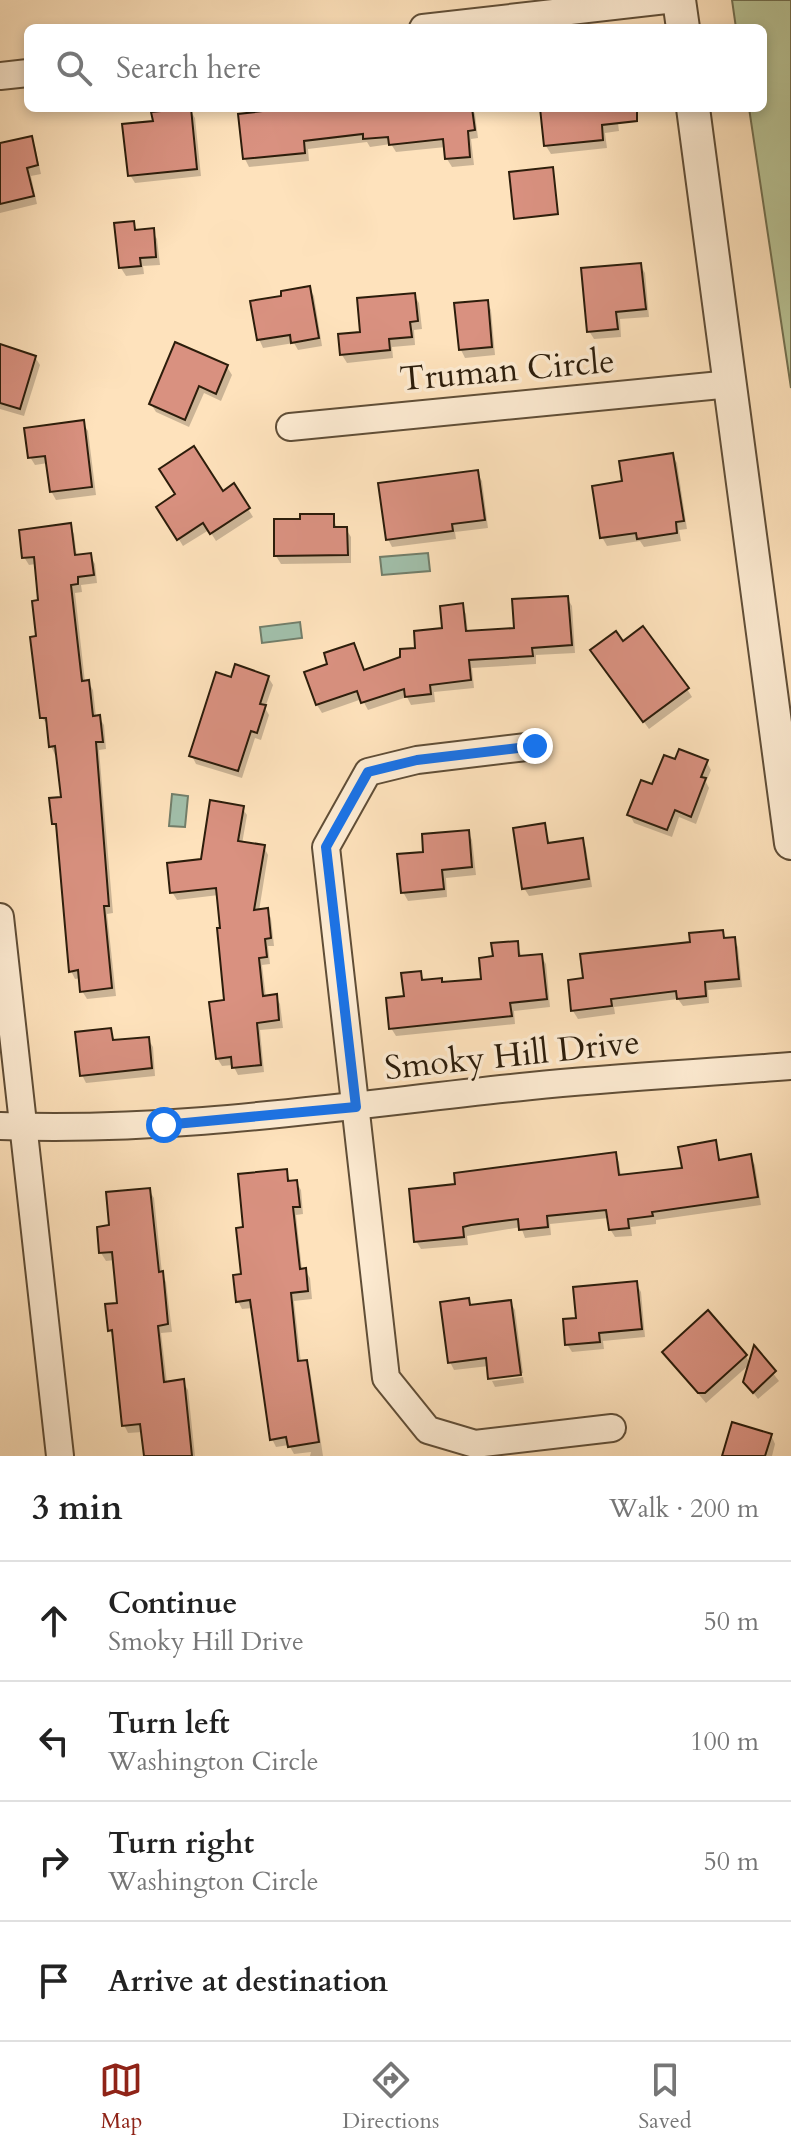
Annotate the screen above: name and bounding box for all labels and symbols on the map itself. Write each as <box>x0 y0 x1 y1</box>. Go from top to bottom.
street label: Truman Circle <box>398 338 616 402</box>
route end <box>517 728 553 764</box>
street label: Smoky Hill Drive <box>382 1019 642 1091</box>
route start <box>146 1107 182 1143</box>

